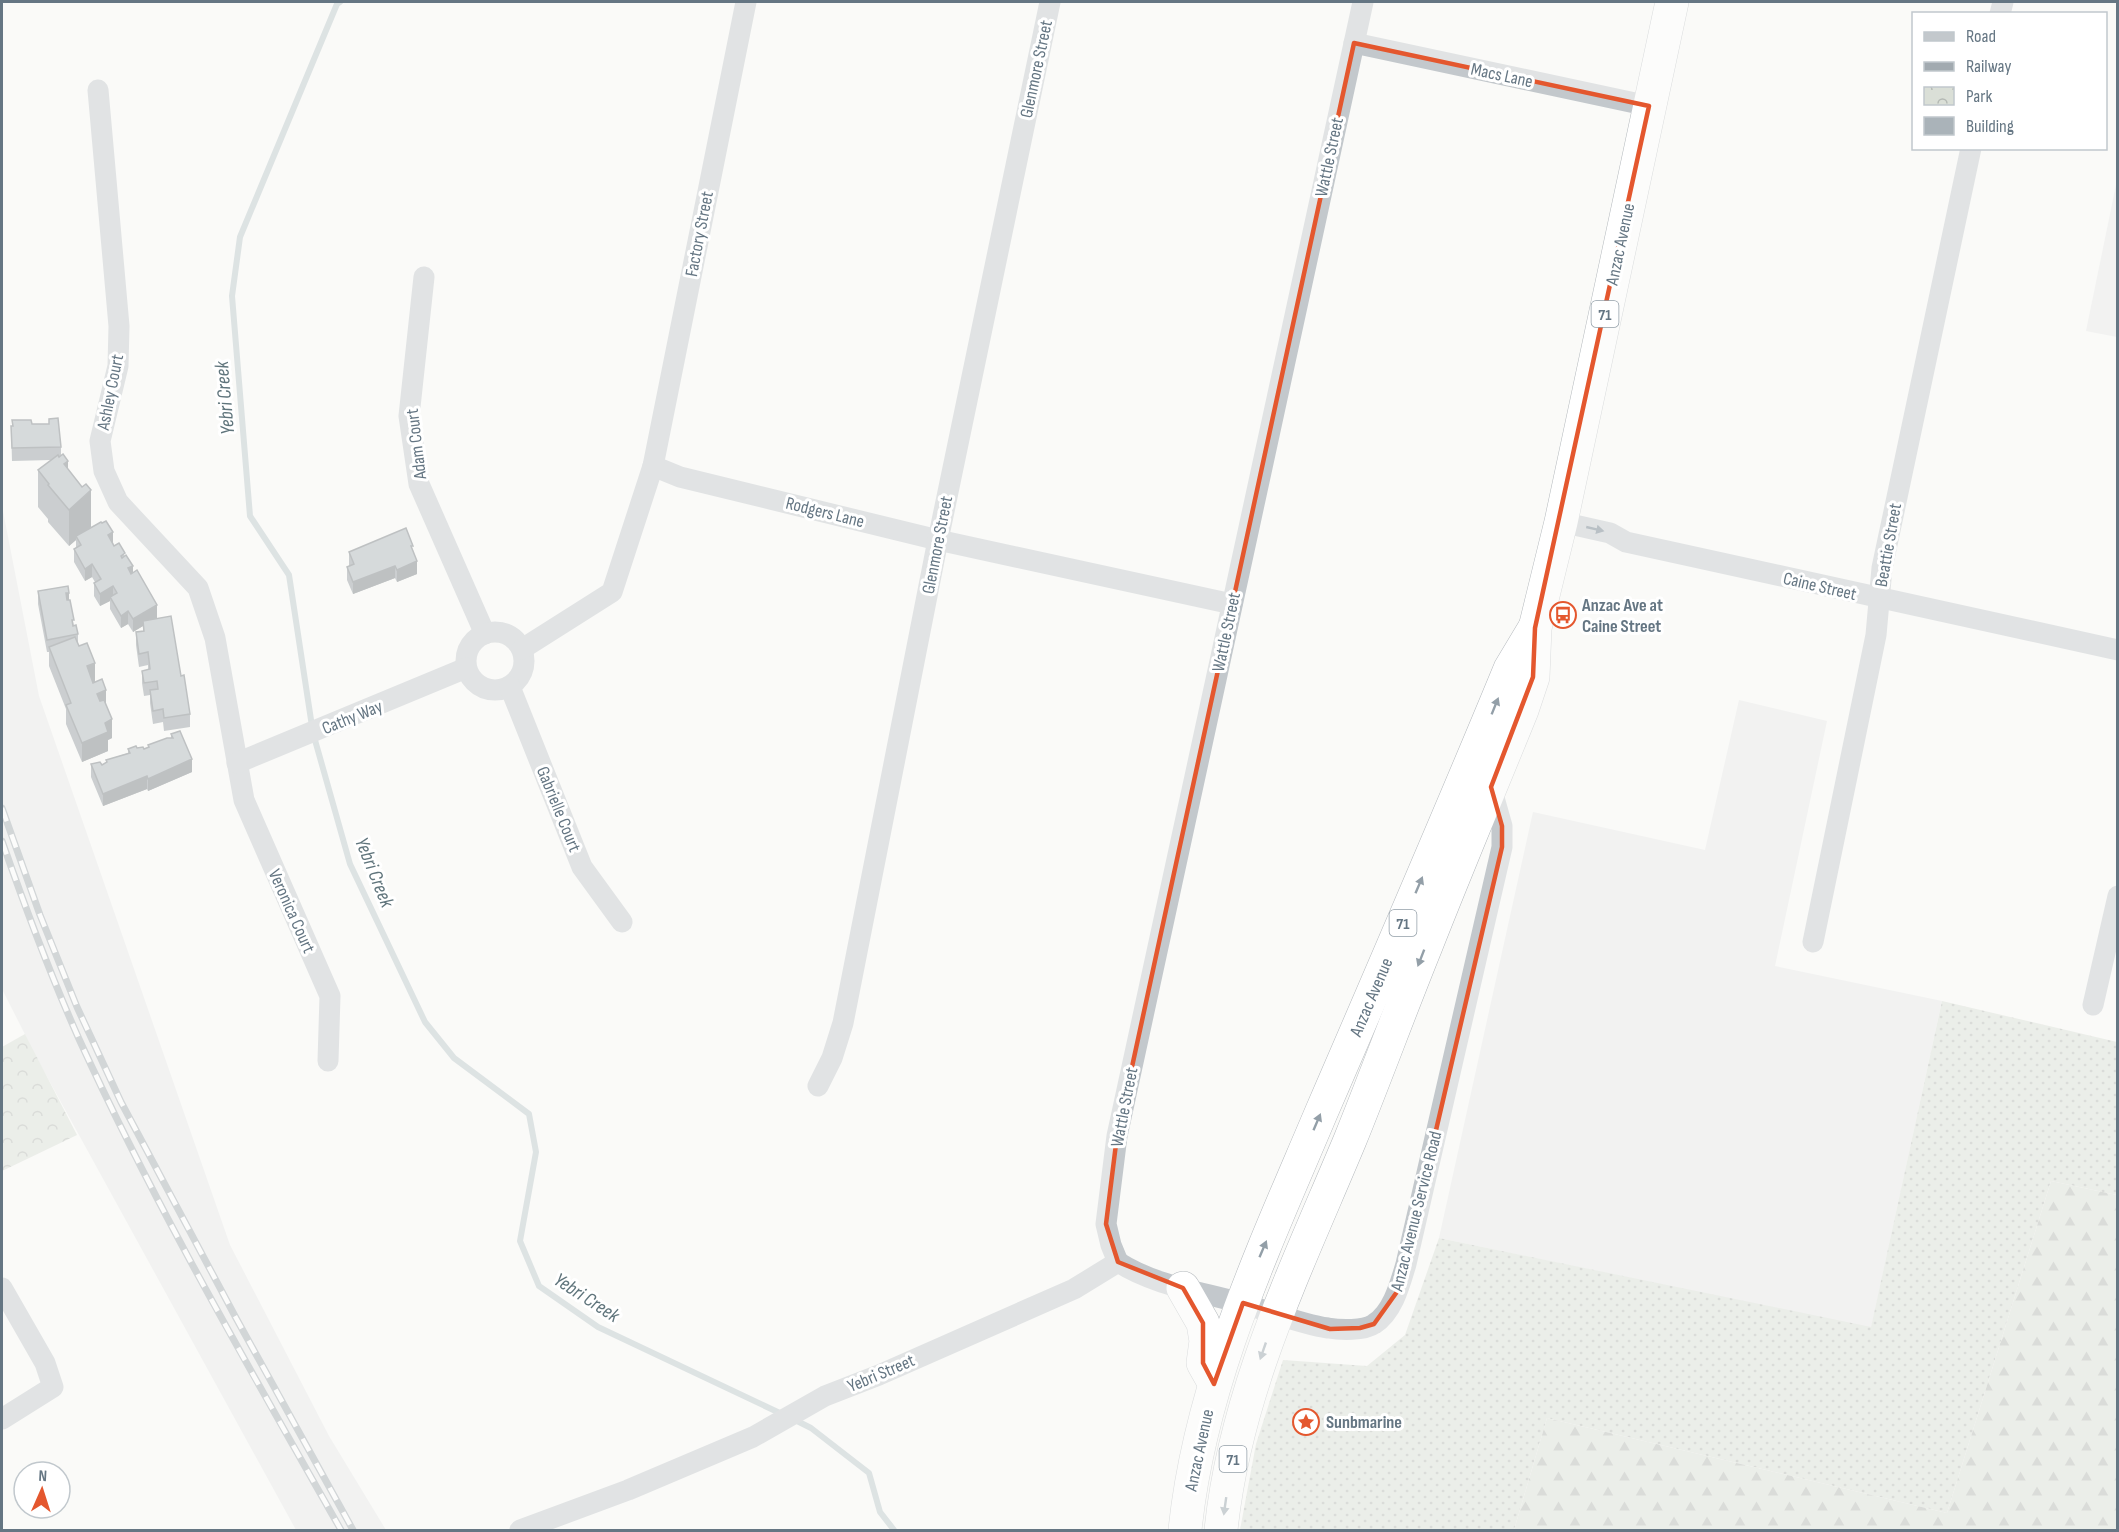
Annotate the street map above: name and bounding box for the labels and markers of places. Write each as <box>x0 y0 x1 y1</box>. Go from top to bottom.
place label: Anzac Ave at Caine Street <box>1581 595 1663 637</box>
bus stop icon: Anzac Ave at Caine Street <box>1548 600 1578 630</box>
place icon: Sunbmarine <box>1291 1407 1321 1437</box>
place label: Sunbmarine <box>1326 1412 1402 1433</box>

